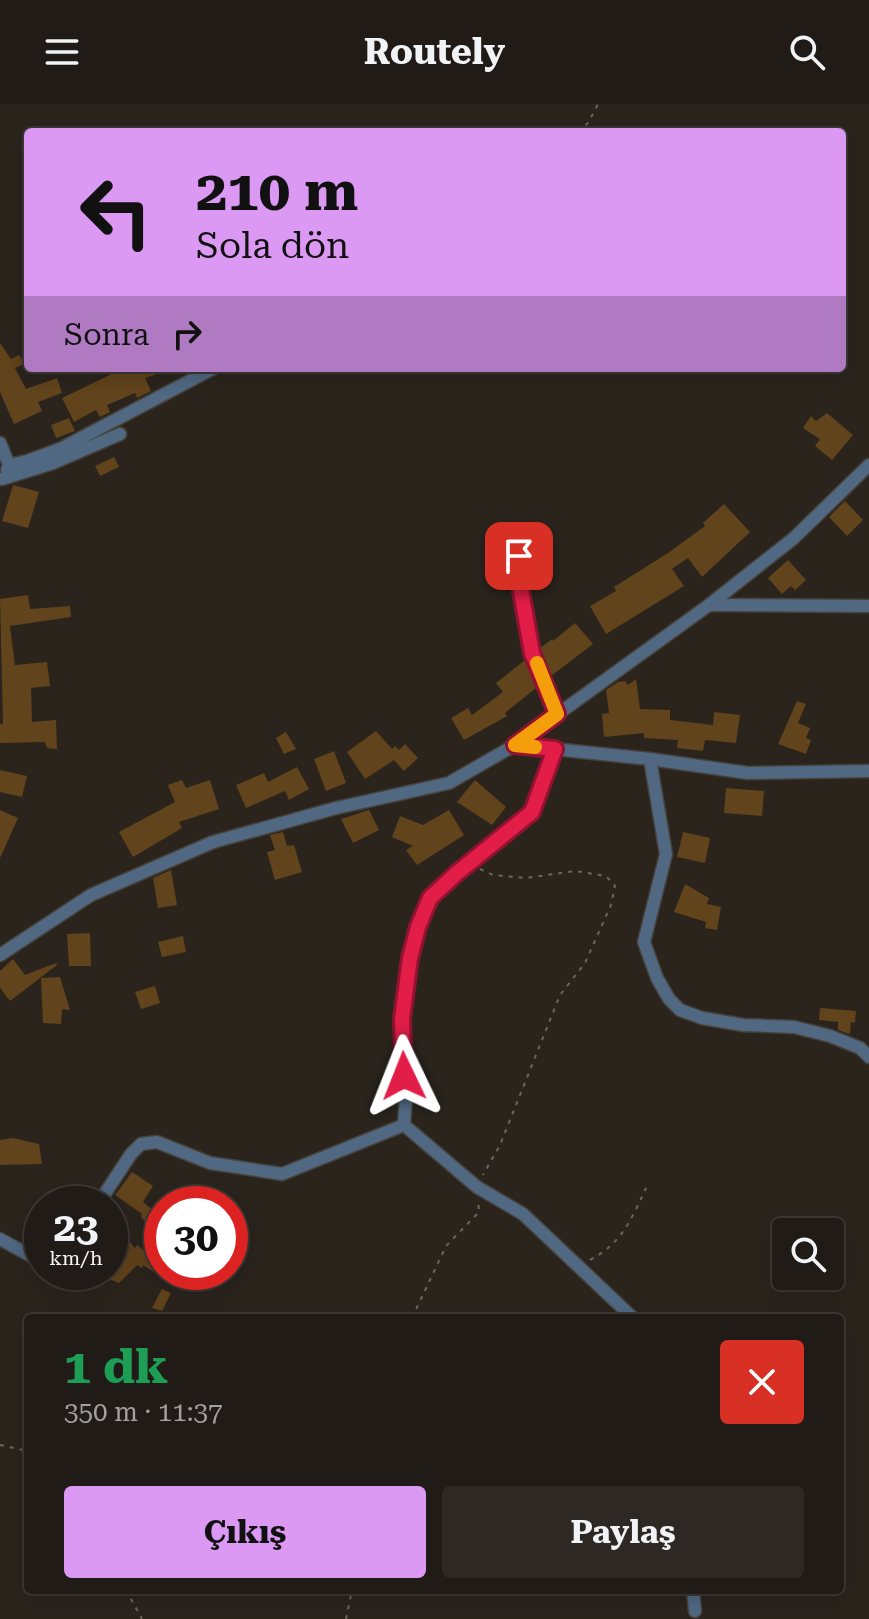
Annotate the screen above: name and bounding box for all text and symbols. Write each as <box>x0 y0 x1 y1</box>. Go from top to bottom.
icon: menu <box>40 30 84 74</box>
icon: search <box>785 30 829 74</box>
text: Routely <box>364 31 505 73</box>
text: 210 m <box>196 158 358 224</box>
icon: left <box>64 160 168 264</box>
text: Sola dön <box>196 225 349 267</box>
icon: right <box>165 312 209 356</box>
text: Sonra <box>64 317 149 352</box>
pin <box>485 522 553 590</box>
icon: arrive <box>497 534 541 578</box>
position arrow <box>362 1034 446 1118</box>
speed limit sign: 30 <box>144 1186 248 1290</box>
text: 23 <box>54 1204 98 1251</box>
map controls <box>772 1218 844 1290</box>
button: search <box>772 1218 844 1290</box>
text: km/h <box>49 1246 103 1270</box>
text: 1 dk <box>64 1339 168 1395</box>
button: close <box>720 1340 804 1424</box>
text: 350 m · 11:37 <box>64 1397 223 1427</box>
button: Çıkış <box>64 1486 426 1578</box>
button: Paylaş <box>442 1486 804 1578</box>

